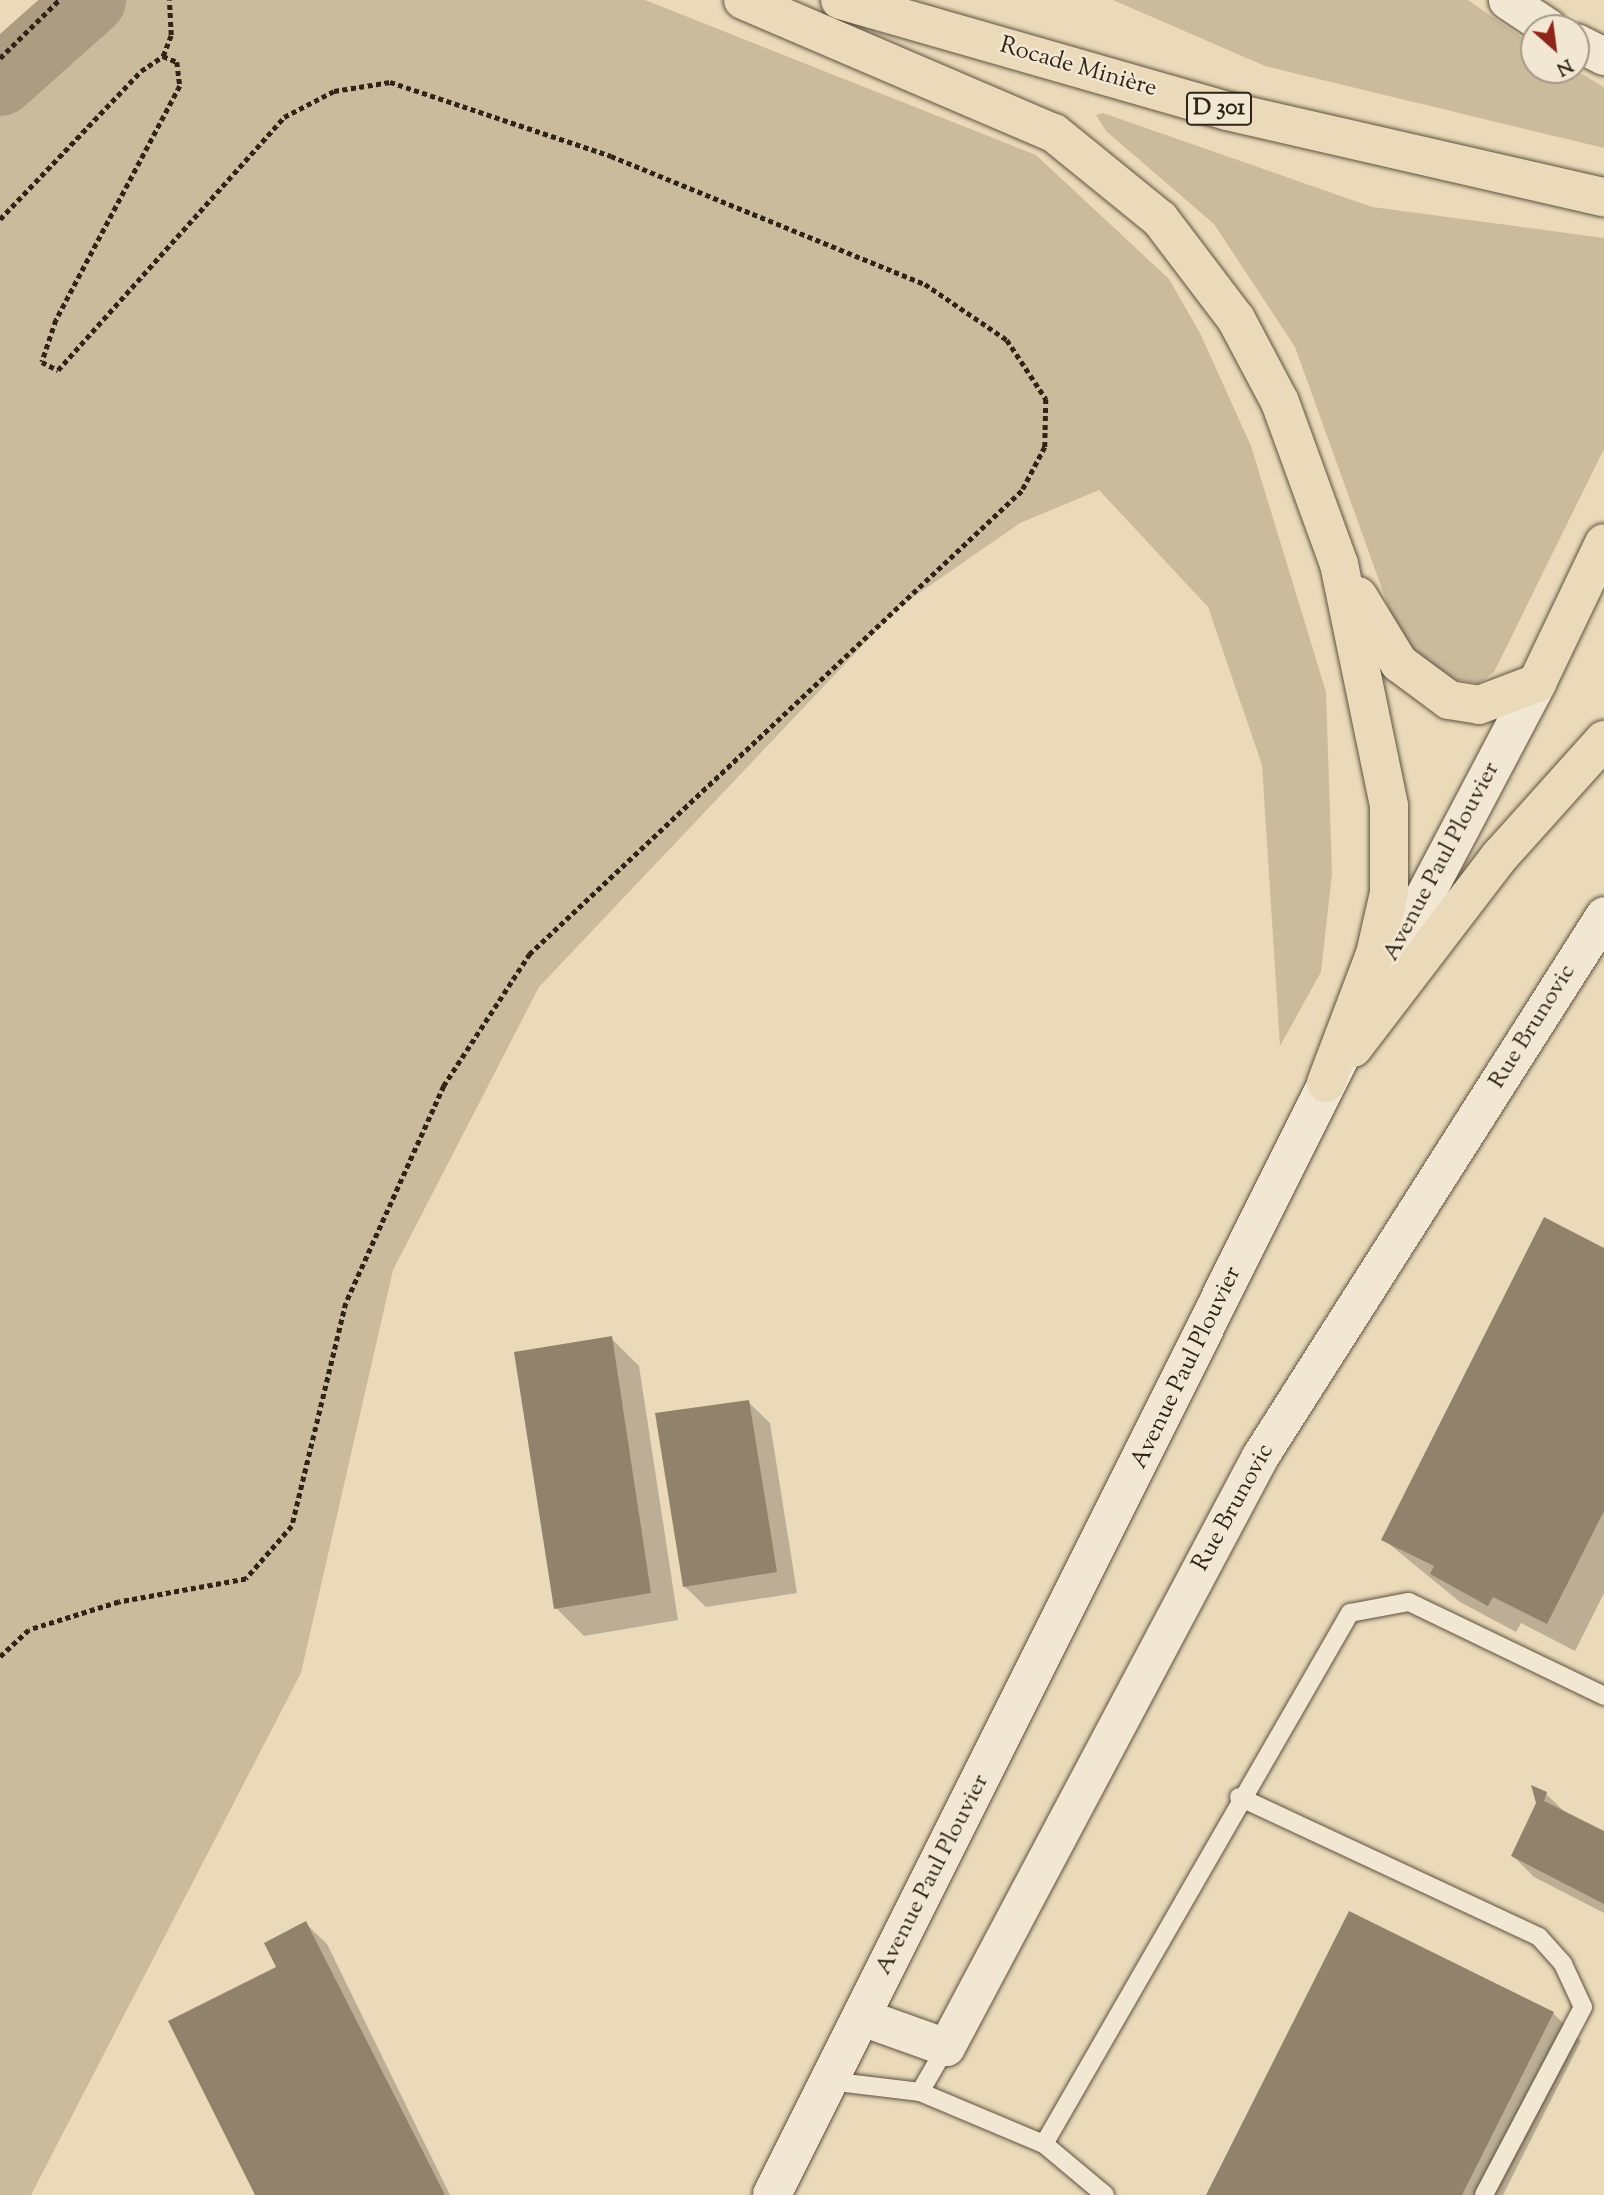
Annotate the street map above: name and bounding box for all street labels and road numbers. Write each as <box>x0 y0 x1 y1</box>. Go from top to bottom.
street label: Rocade Minière <box>996 32 1160 104</box>
road number: D 301 <box>1186 90 1252 128</box>
street label: Avenue Paul Plouvier <box>1377 758 1507 966</box>
street label: Rue Brunovic <box>1483 960 1583 1094</box>
street label: Avenue Paul Plouvier <box>1126 1262 1248 1474</box>
street label: Rue Brunovic <box>1187 1439 1281 1577</box>
street label: Avenue Paul Plouvier <box>870 1770 996 1980</box>

